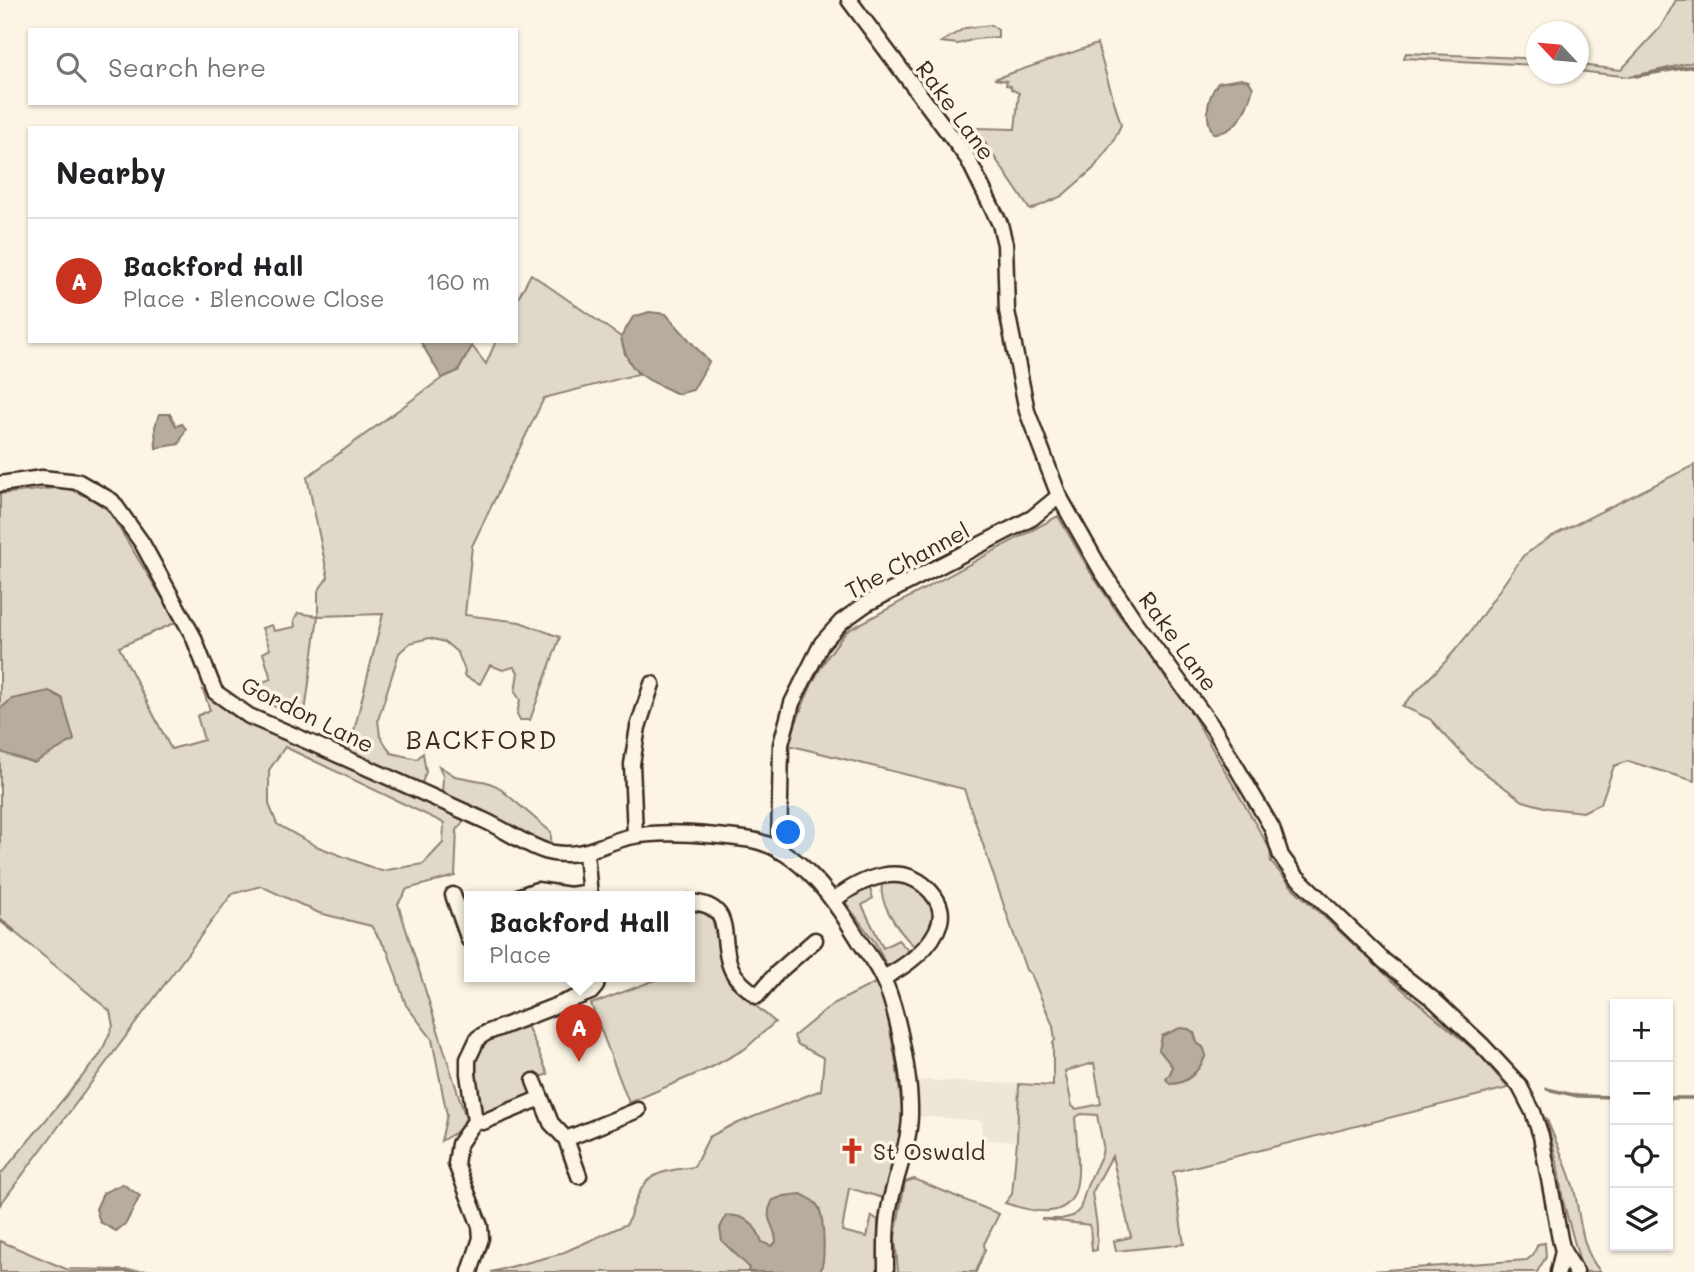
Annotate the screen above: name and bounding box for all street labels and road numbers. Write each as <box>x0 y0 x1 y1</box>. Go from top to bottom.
street label: Rake Lane <box>910 54 1002 166</box>
street label: The Channel <box>840 515 974 605</box>
street label: Rake Lane <box>1133 585 1225 697</box>
street label: Gordon Lane <box>237 669 379 759</box>

